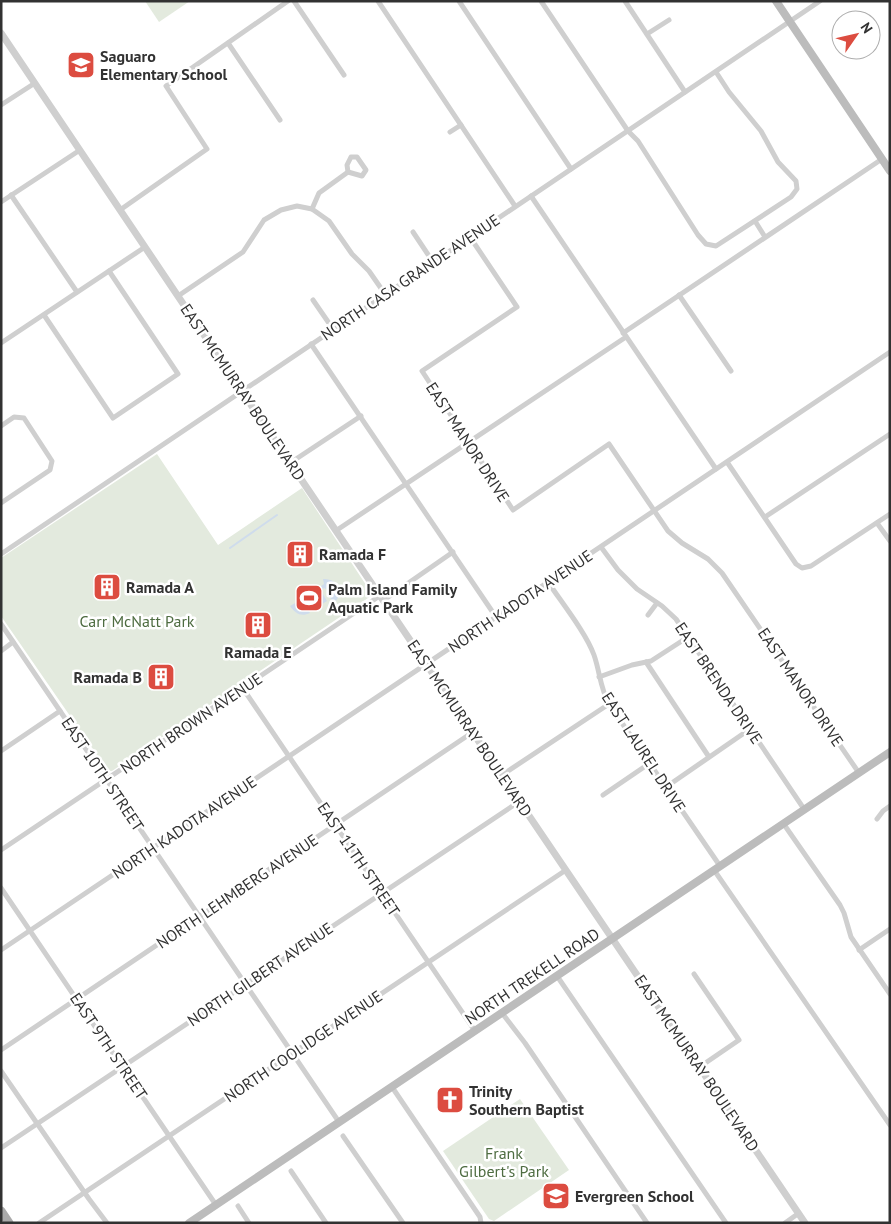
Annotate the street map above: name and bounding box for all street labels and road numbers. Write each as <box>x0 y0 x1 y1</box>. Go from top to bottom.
street label: NORTH CASA GRANDE AVENUE <box>317 210 503 344</box>
street label: EAST MCMURRAY BOULEVARD <box>176 300 310 484</box>
street label: EAST MANOR DRIVE <box>422 378 514 506</box>
street label: NORTH KADOTA AVENUE <box>444 545 596 657</box>
street label: EAST BRENDA DRIVE <box>671 618 767 748</box>
street label: EAST MANOR DRIVE <box>754 624 848 750</box>
street label: EAST MCMURRAY BOULEVARD <box>403 636 537 820</box>
street label: NORTH BROWN AVENUE <box>116 668 266 778</box>
street label: EAST LAUREL DRIVE <box>598 688 690 816</box>
street label: EAST 10TH STREET <box>57 713 149 835</box>
street label: NORTH KADOTA AVENUE <box>108 771 260 883</box>
street label: EAST 11TH STREET <box>313 798 405 920</box>
street label: NORTH LEHMBERG AVENUE <box>152 829 322 953</box>
street label: NORTH GILBERT AVENUE <box>183 918 337 1030</box>
street label: NORTH TREKELL ROAD <box>461 923 603 1029</box>
street label: EAST MCMURRAY BOULEVARD <box>630 971 764 1155</box>
street label: NORTH COOLIDGE AVENUE <box>220 986 386 1106</box>
street label: EAST 9TH STREET <box>66 989 152 1103</box>

